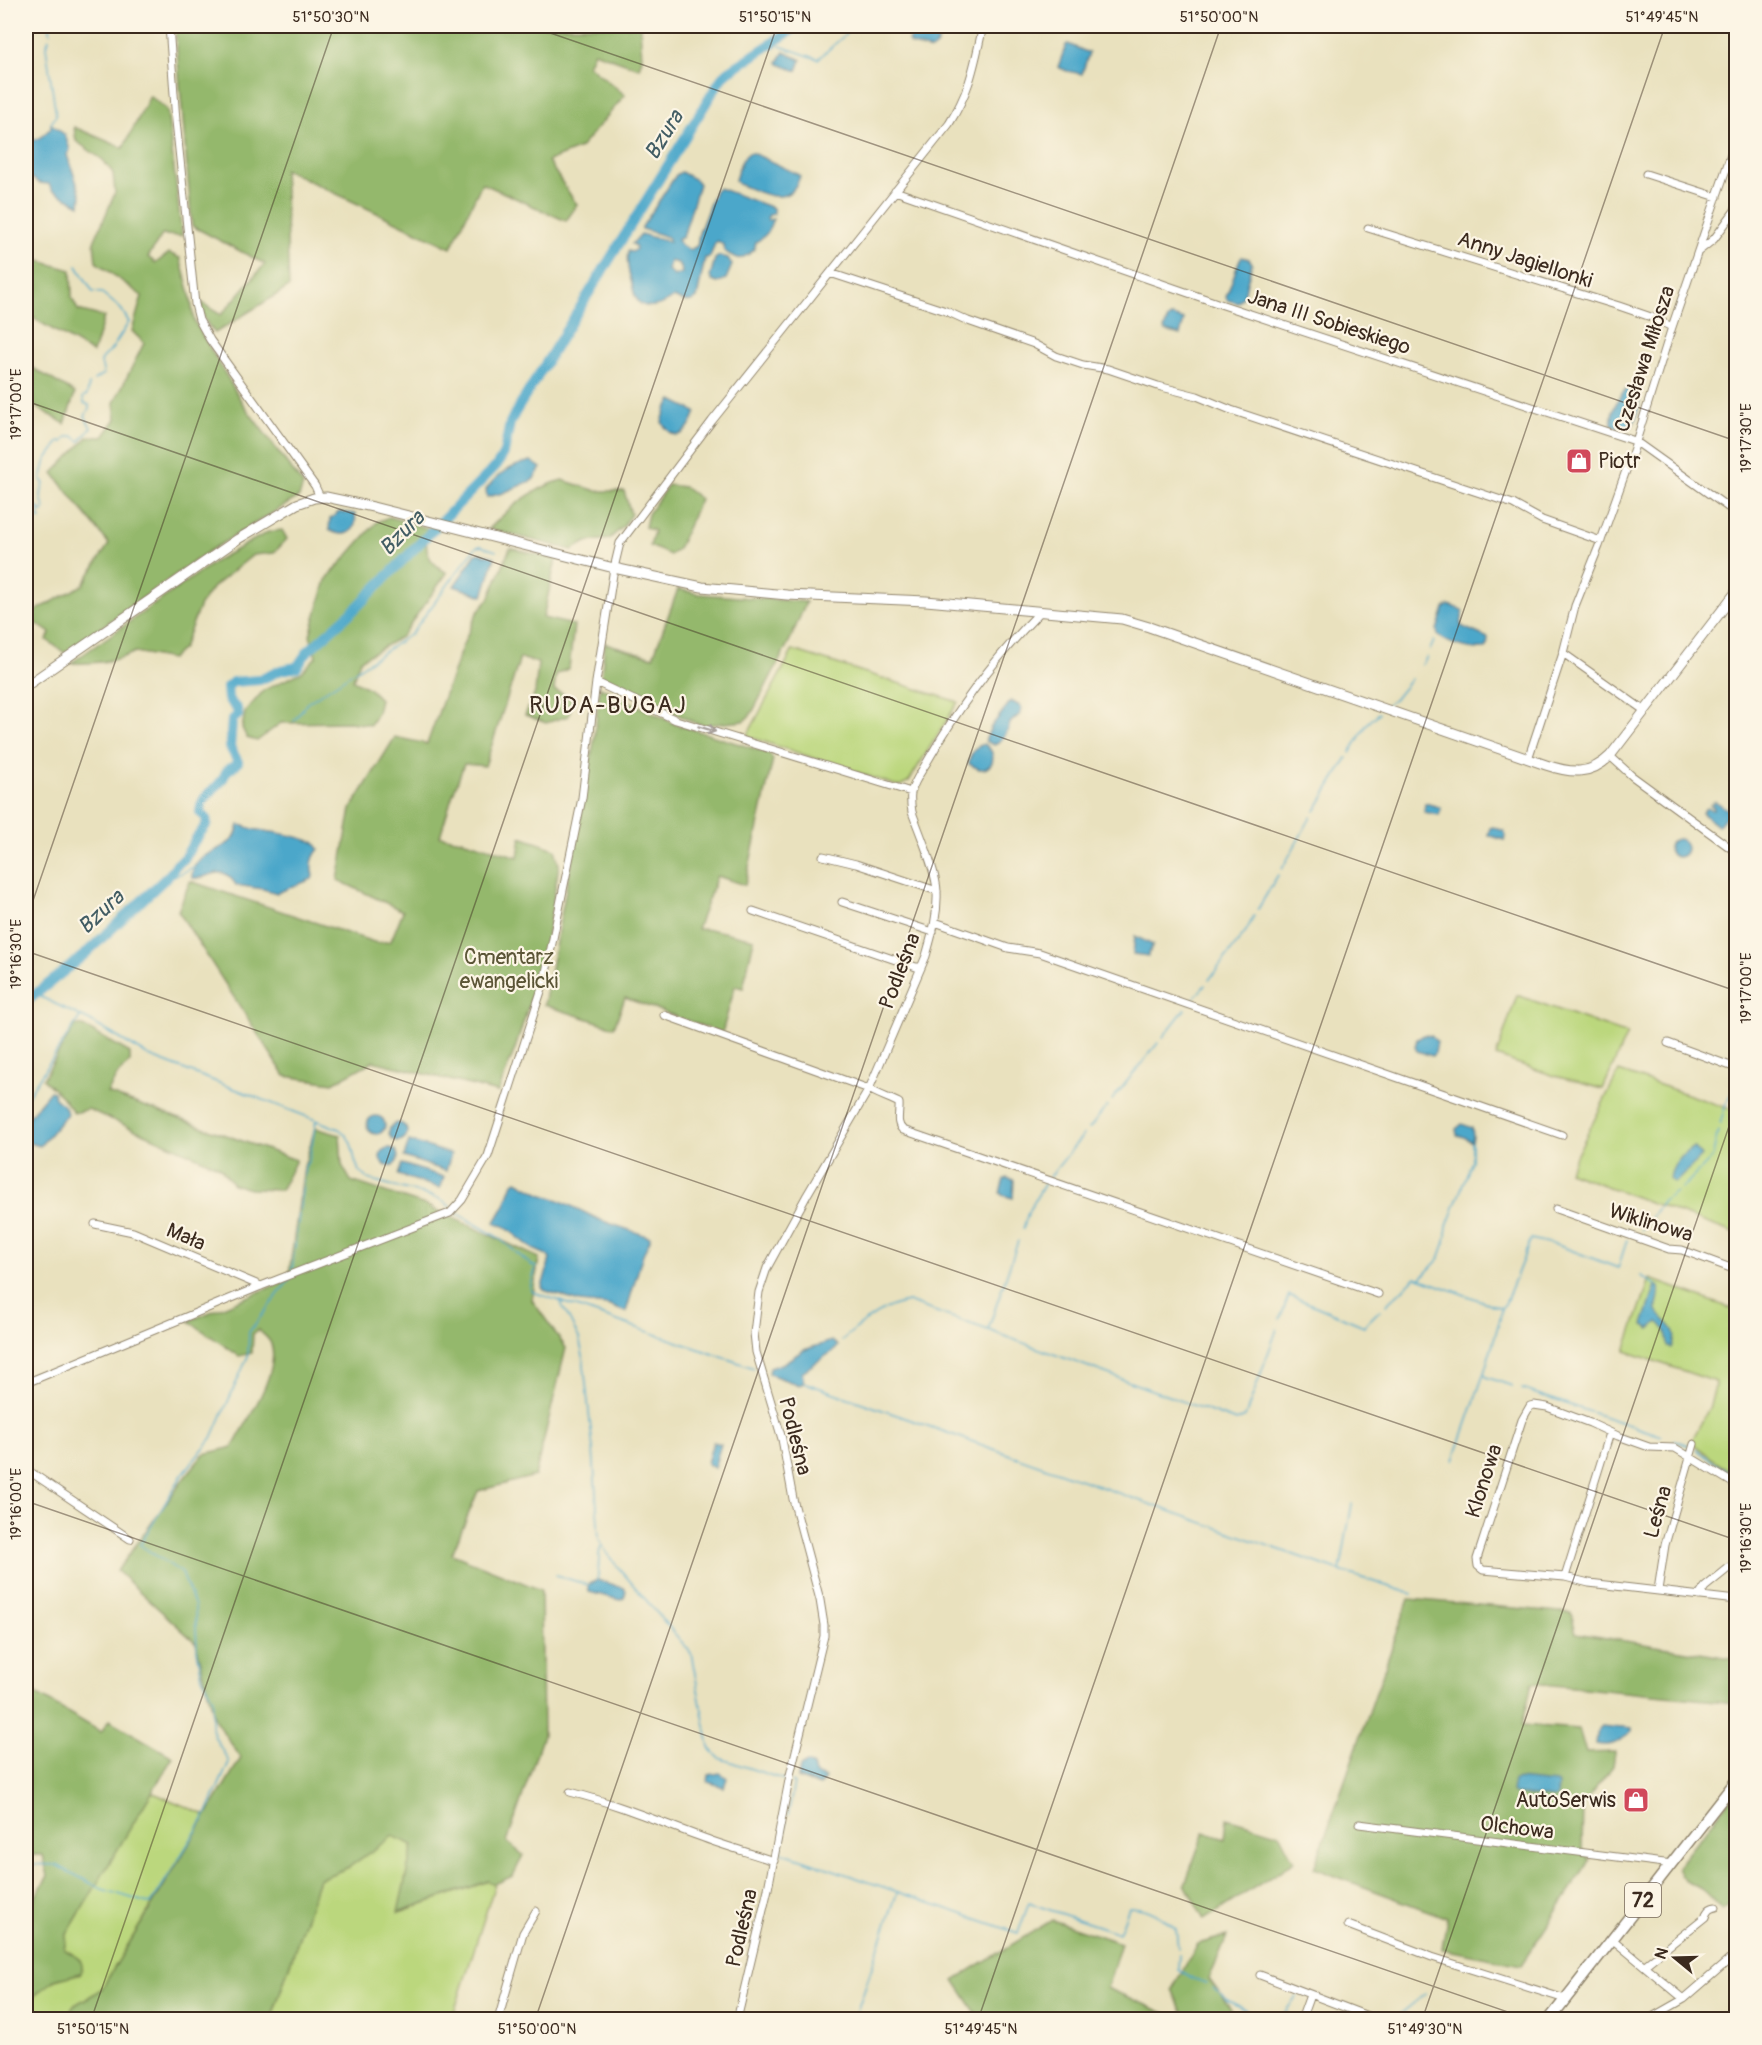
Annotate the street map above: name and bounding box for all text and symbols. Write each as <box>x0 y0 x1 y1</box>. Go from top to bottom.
text: 51°50'30"N <box>293 8 369 27</box>
text: 51°50'15"N <box>739 8 811 27</box>
text: 51°50'00"N <box>1180 8 1258 27</box>
text: 51°49'45"N <box>1625 8 1699 27</box>
water label: Bzura <box>638 104 691 165</box>
street label: Anny Jagiellonki <box>1454 225 1596 295</box>
street label: Czesława Miłosza <box>1609 282 1681 436</box>
street label: Jana III Sobieskiego <box>1244 283 1414 361</box>
text: 19°17'00"E <box>7 368 26 440</box>
text: 19°17'30"E <box>1737 403 1756 473</box>
shop icon: Piotr <box>1564 446 1594 476</box>
place label: Piotr <box>1598 448 1641 475</box>
water label: Bzura <box>373 503 432 562</box>
district label: RUDA-BUGAJ <box>529 691 687 720</box>
one-way arrow <box>697 724 716 735</box>
water label: Bzura <box>72 882 131 940</box>
text: 19°16'30"E <box>7 919 26 989</box>
street label: Podleśna <box>873 929 927 1013</box>
park label: Cmentarz ewangelicki <box>460 944 558 995</box>
text: 19°17'00"E <box>1737 952 1756 1024</box>
street label: Wiklinowa <box>1606 1197 1696 1249</box>
street label: Mała <box>162 1217 210 1257</box>
street label: Podleśna <box>772 1394 818 1478</box>
street label: Klonowa <box>1459 1441 1509 1521</box>
text: 19°16'00"E <box>7 1468 26 1540</box>
street label: Leśna <box>1638 1483 1678 1541</box>
text: 19°16'30"E <box>1737 1503 1756 1573</box>
shop icon: AutoSerwis <box>1621 1785 1651 1815</box>
place label: AutoSerwis <box>1516 1787 1617 1814</box>
street label: Olchowa <box>1479 1810 1555 1846</box>
road number: 72 <box>1625 1883 1661 1917</box>
street label: Podleśna <box>720 1886 764 1970</box>
north arrow <box>1645 1928 1705 1988</box>
text: N <box>1651 1945 1673 1962</box>
text: 51°50'15"N <box>57 2020 129 2039</box>
text: 51°50'00"N <box>498 2020 576 2039</box>
text: 51°49'45"N <box>944 2020 1018 2039</box>
text: 51°49'30"N <box>1388 2020 1462 2039</box>

